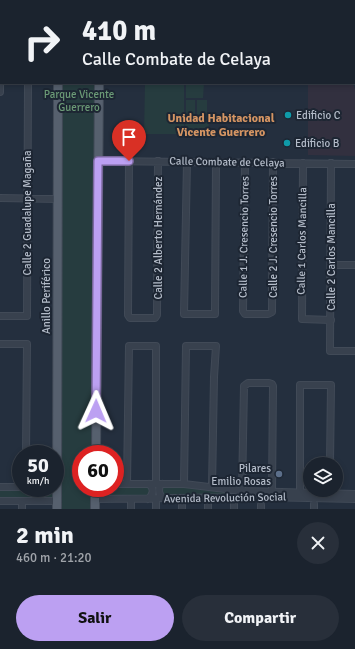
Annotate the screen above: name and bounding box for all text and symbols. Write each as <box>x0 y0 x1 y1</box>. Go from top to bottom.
text: 410 m <box>82 14 156 48</box>
icon: right <box>16 16 68 68</box>
text: Calle Combate de Celaya <box>82 48 271 70</box>
park label: Parque Vicente Guerrero <box>44 88 114 114</box>
place label: Edificio C <box>296 109 341 122</box>
marker: Edificio C <box>283 110 293 120</box>
district label: Unidad Habitacional Vicente Guerrero <box>168 111 275 140</box>
pin <box>112 120 146 161</box>
icon: arrive <box>118 126 140 148</box>
place label: Edificio B <box>295 137 340 150</box>
marker: Edificio B <box>282 138 292 148</box>
street label: Calle 2 Guadalupe Magaña <box>21 150 34 275</box>
street label: Calle Combate de Celaya <box>169 154 285 170</box>
street label: Calle 1 J. Cresencio Torres <box>236 176 252 298</box>
street label: Calle 2 J. Cresencio Torres <box>267 176 280 298</box>
street label: Calle 2 Alberto Hernández <box>152 177 165 299</box>
street label: Calle 1 Carlos Mancilla <box>295 187 309 295</box>
street label: Calle 2 Carlos Mancilla <box>325 203 338 311</box>
street label: Anillo Periférico <box>40 258 53 334</box>
position arrow <box>75 390 117 432</box>
speed limit sign: 60 <box>72 445 124 497</box>
text: 50 <box>27 453 49 478</box>
map controls <box>303 457 343 497</box>
button: layers <box>303 457 343 497</box>
place label: Pilares Emilio Rosas <box>211 462 271 488</box>
marker: Pilares Emilio Rosas <box>274 469 284 479</box>
text: km/h <box>27 475 49 487</box>
street label: Avenida Revolución Social <box>164 490 286 506</box>
text: 2 min <box>16 520 74 550</box>
button: close <box>297 522 339 564</box>
text: 460 m · 21:20 <box>16 550 92 566</box>
button: Salir <box>16 595 174 641</box>
button: Compartir <box>182 595 339 641</box>

